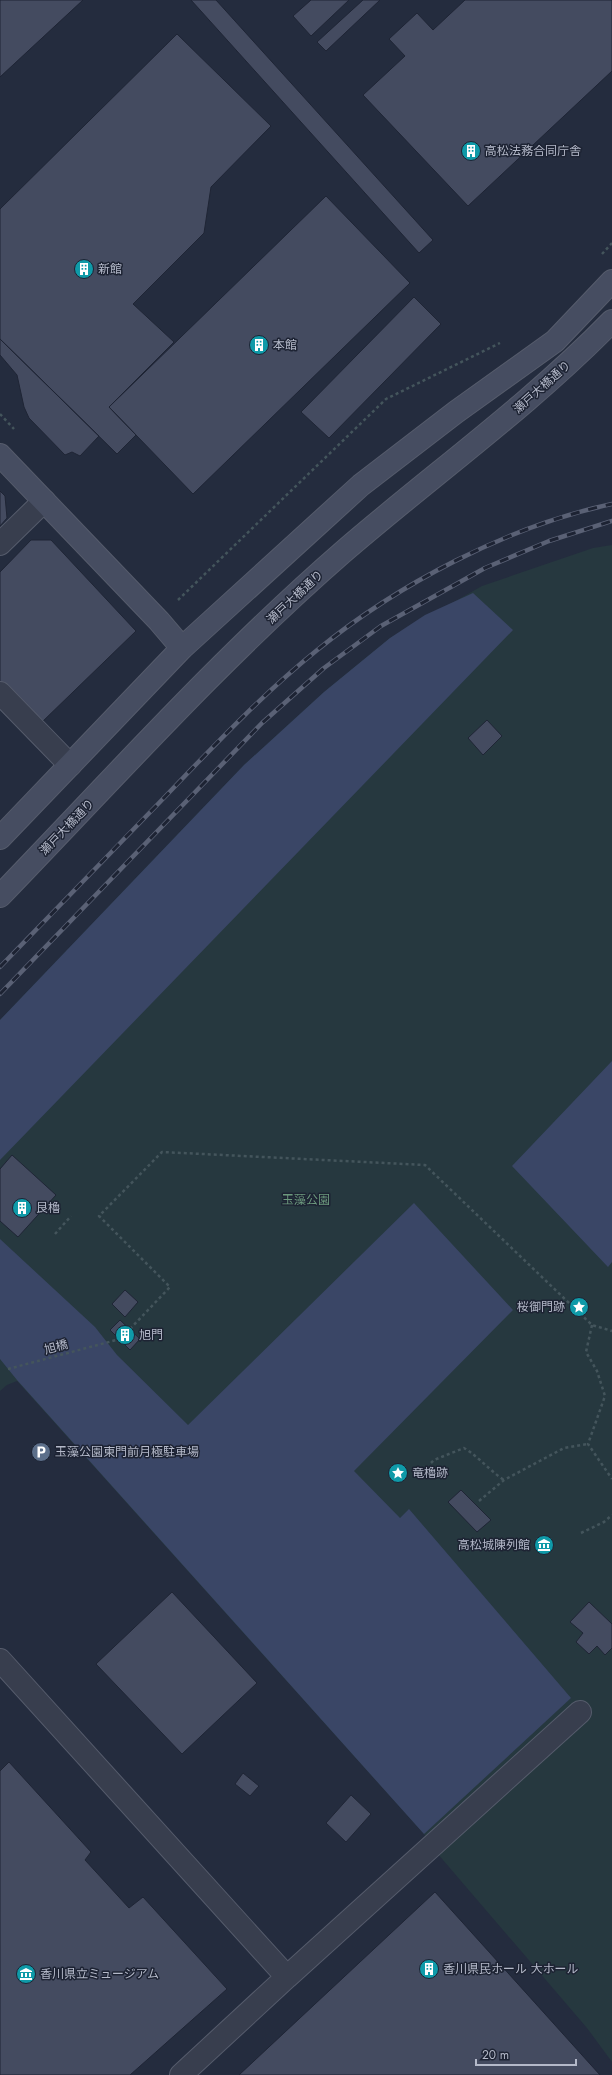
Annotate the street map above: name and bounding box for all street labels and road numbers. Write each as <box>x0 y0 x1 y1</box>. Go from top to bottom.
street label: 瀬戸大橋通り <box>509 356 575 418</box>
street label: 瀬戸大橋通り <box>263 566 327 628</box>
street label: 瀬戸大橋通り <box>36 795 98 859</box>
street label: 旭橋 <box>42 1335 70 1359</box>

